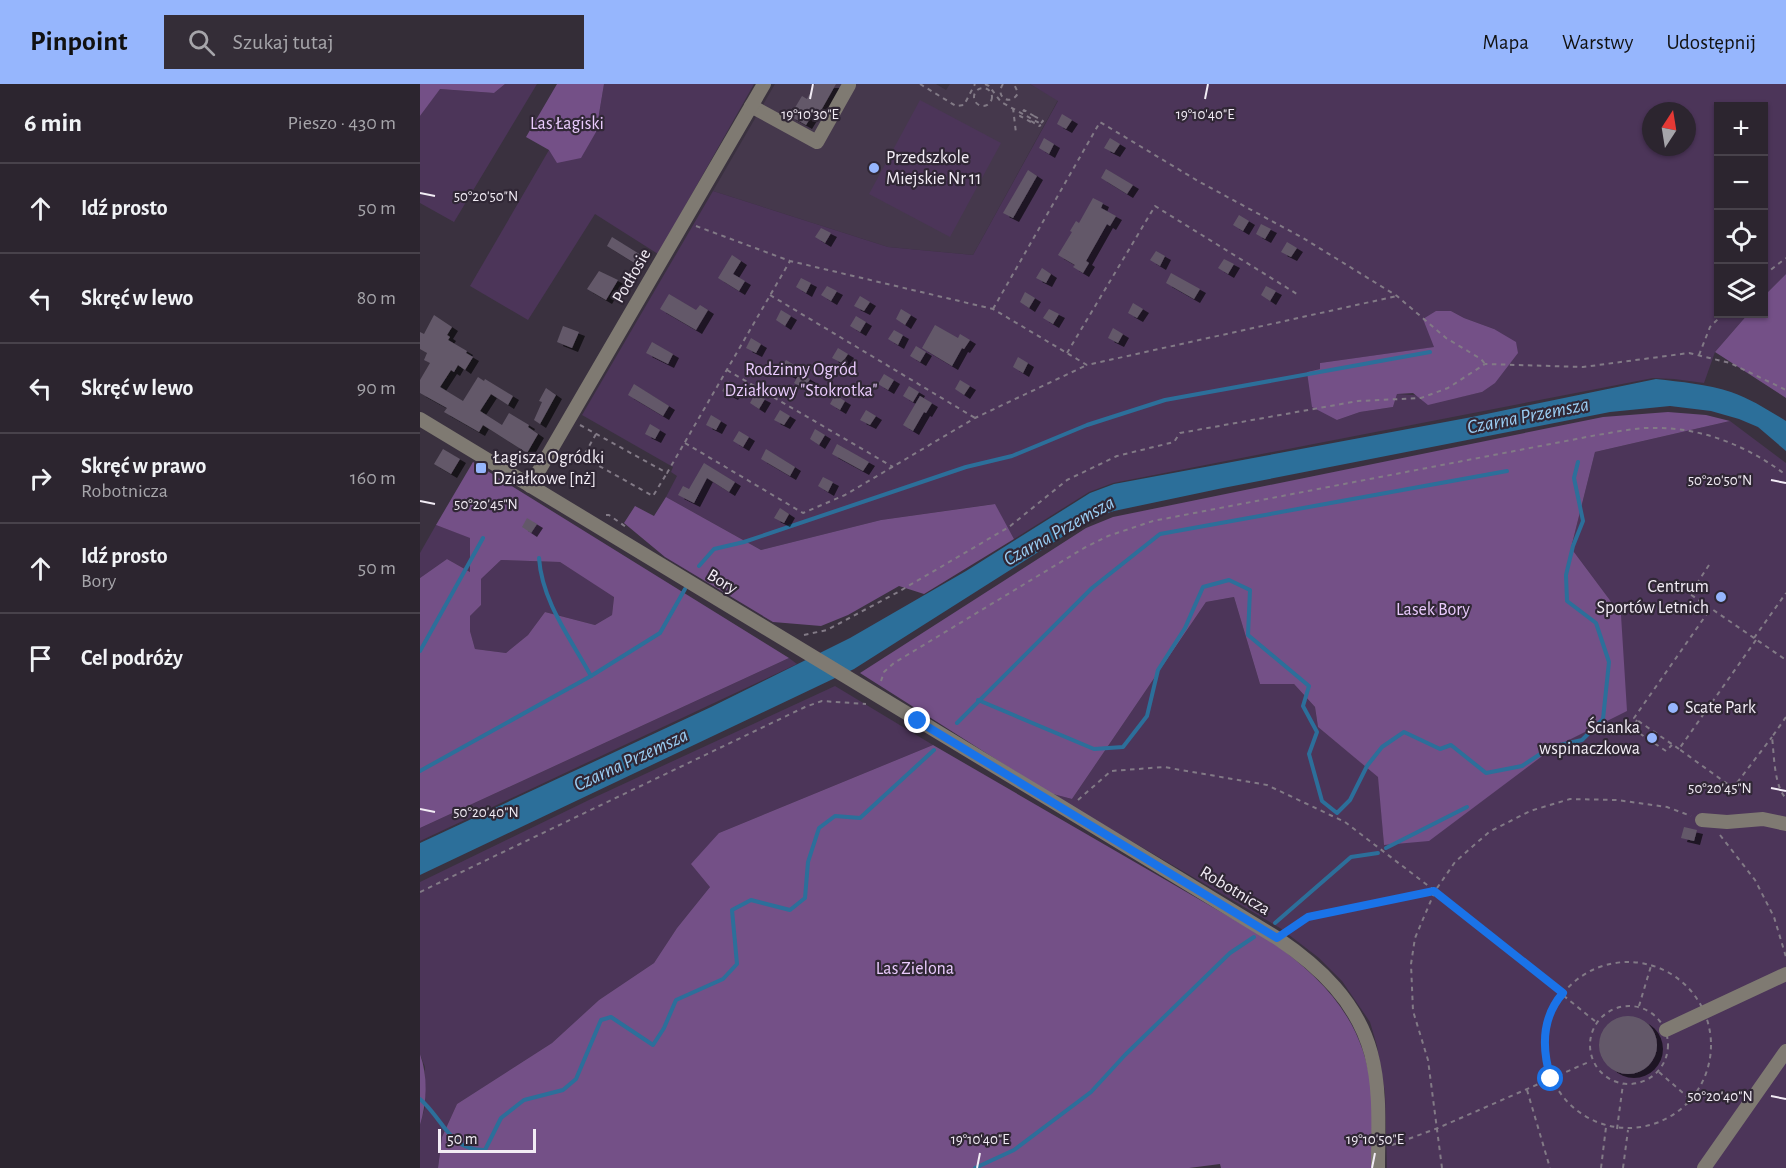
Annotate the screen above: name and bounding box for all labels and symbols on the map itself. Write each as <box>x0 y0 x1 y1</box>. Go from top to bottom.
north arrow <box>1642 102 1696 156</box>
text: 19°10'30"E <box>781 107 839 122</box>
text: 19°10'40"E <box>1176 107 1234 122</box>
park label: Las Łagiski <box>530 115 604 133</box>
place label: Przedszkole Miejskie Nr 11 <box>886 149 981 188</box>
marker: Przedszkole Miejskie Nr 11 <box>867 161 881 175</box>
text: 50°20'50"N <box>454 189 518 204</box>
street label: Podłosie <box>609 246 655 306</box>
park label: Rodzinny Ogród Działkowy "Stokrotka" <box>725 361 877 400</box>
water label: Czarna Przemsza <box>1465 394 1591 438</box>
place label: Łagisza Ogródki Działkowe [nż] <box>493 449 604 488</box>
marker: Łagisza Ogródki Działkowe [nż] <box>474 461 488 475</box>
text: 50°20'50"N <box>1688 473 1752 488</box>
water label: Czarna Przemsza <box>1000 492 1118 570</box>
text: 50°20'45"N <box>454 497 518 512</box>
street label: Bory <box>704 566 741 598</box>
place label: Centrum Sportów Letnich <box>1596 578 1709 617</box>
marker: Centrum Sportów Letnich <box>1714 590 1728 604</box>
park label: Lasek Bory <box>1396 601 1470 619</box>
place label: Scate Park <box>1685 699 1757 717</box>
marker: Scate Park <box>1666 701 1680 715</box>
route end <box>904 707 930 733</box>
place label: Ścianka wspinaczkowa <box>1539 716 1640 758</box>
water label: Czarna Przemsza <box>571 725 691 795</box>
marker: Ścianka wspinaczkowa <box>1645 731 1659 745</box>
text: 50°20'45"N <box>1688 781 1752 796</box>
text: 50°20'40"N <box>453 805 519 820</box>
street label: Robotnicza <box>1197 863 1273 919</box>
park label: Las Zielona <box>876 960 954 978</box>
route start <box>1537 1065 1563 1091</box>
text: 50°20'40"N <box>1687 1089 1753 1104</box>
scale bar <box>438 1126 536 1154</box>
text: 19°10'40"E <box>951 1132 1009 1147</box>
text: 19°10'50"E <box>1346 1132 1404 1147</box>

